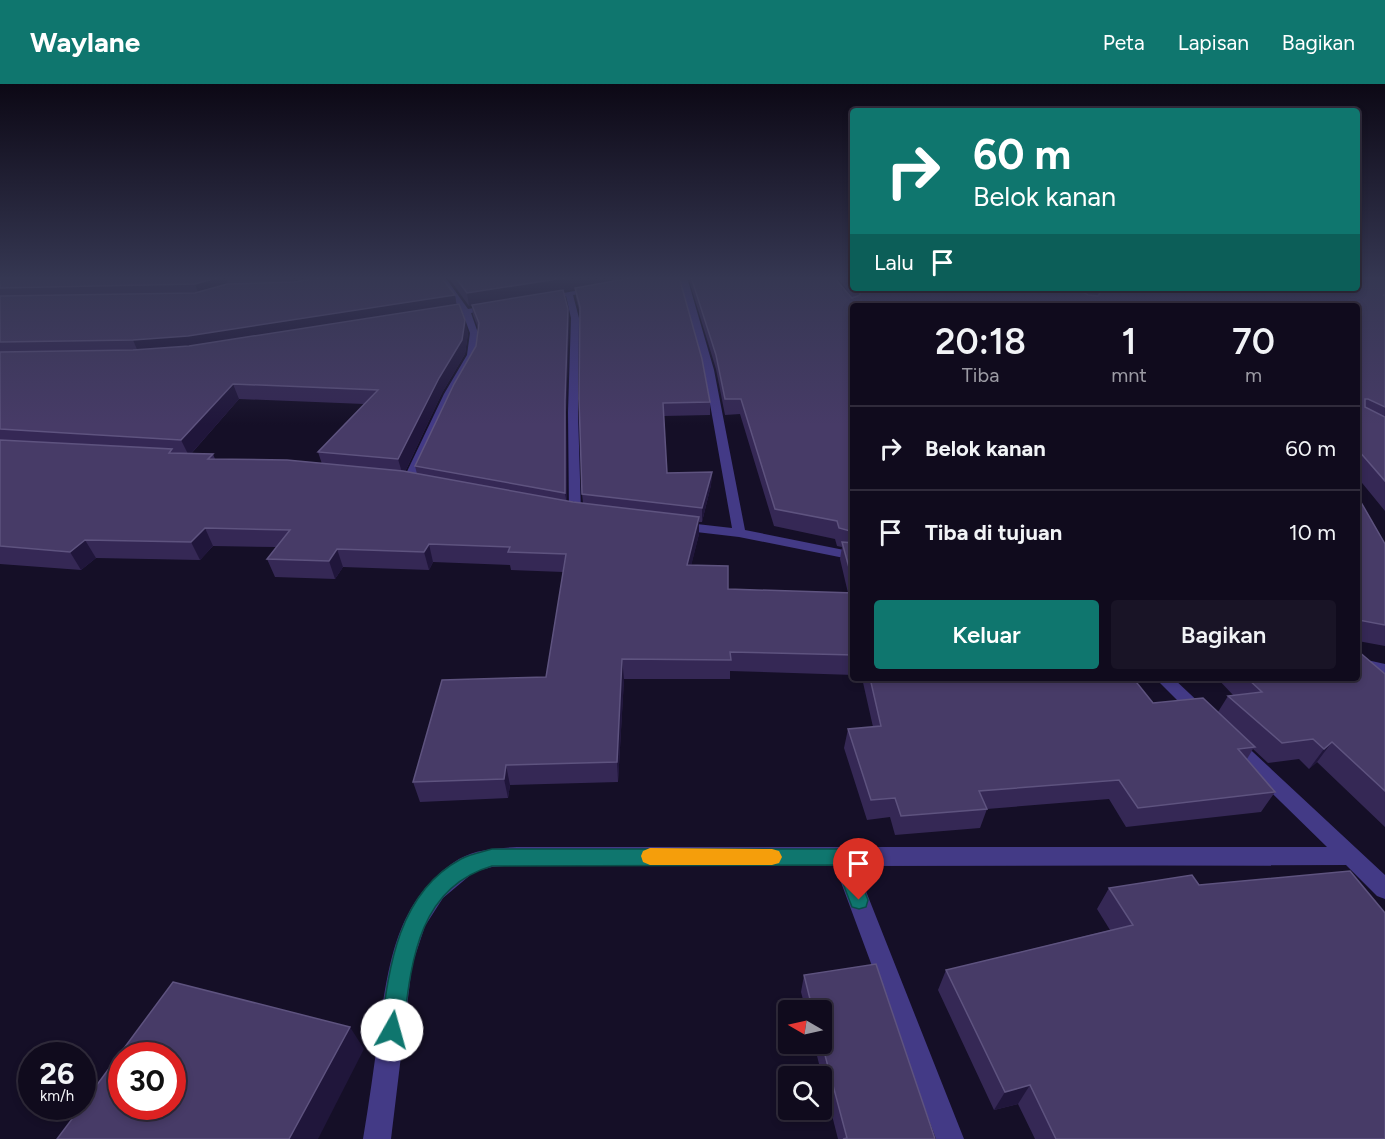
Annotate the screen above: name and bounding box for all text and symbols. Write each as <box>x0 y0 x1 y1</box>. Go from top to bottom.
text: Waylane <box>30 25 140 59</box>
text: Peta <box>1103 30 1145 55</box>
text: Lapisan <box>1178 30 1249 55</box>
text: Bagikan <box>1282 30 1355 55</box>
text: 60 m <box>973 129 1071 180</box>
icon: right <box>874 132 952 210</box>
text: Belok kanan <box>973 180 1116 213</box>
icon: arrive <box>926 246 959 279</box>
text: Lalu <box>874 249 914 276</box>
text: 20:18 <box>935 320 1026 363</box>
text: 1 <box>1122 320 1137 363</box>
text: 70 <box>1232 320 1275 363</box>
text: Tiba <box>962 363 999 387</box>
text: mnt <box>1111 363 1147 387</box>
text: m <box>1245 363 1262 387</box>
icon: right <box>874 432 907 465</box>
text: Belok kanan <box>925 435 1046 462</box>
text: 60 m <box>1285 435 1336 462</box>
icon: arrive <box>874 516 907 549</box>
text: Tiba di tujuan <box>925 519 1062 546</box>
text: 10 m <box>1289 519 1336 546</box>
button: Keluar <box>874 600 1099 669</box>
button: Bagikan <box>1111 600 1336 669</box>
pin <box>833 838 884 900</box>
icon: arrive <box>842 847 875 880</box>
position arrow <box>360 998 424 1062</box>
north arrow <box>778 1000 832 1054</box>
map controls <box>778 1000 832 1120</box>
speed limit sign: 30 <box>108 1042 186 1120</box>
text: 26 <box>40 1055 74 1092</box>
button: search <box>778 1066 832 1120</box>
text: km/h <box>40 1087 74 1105</box>

